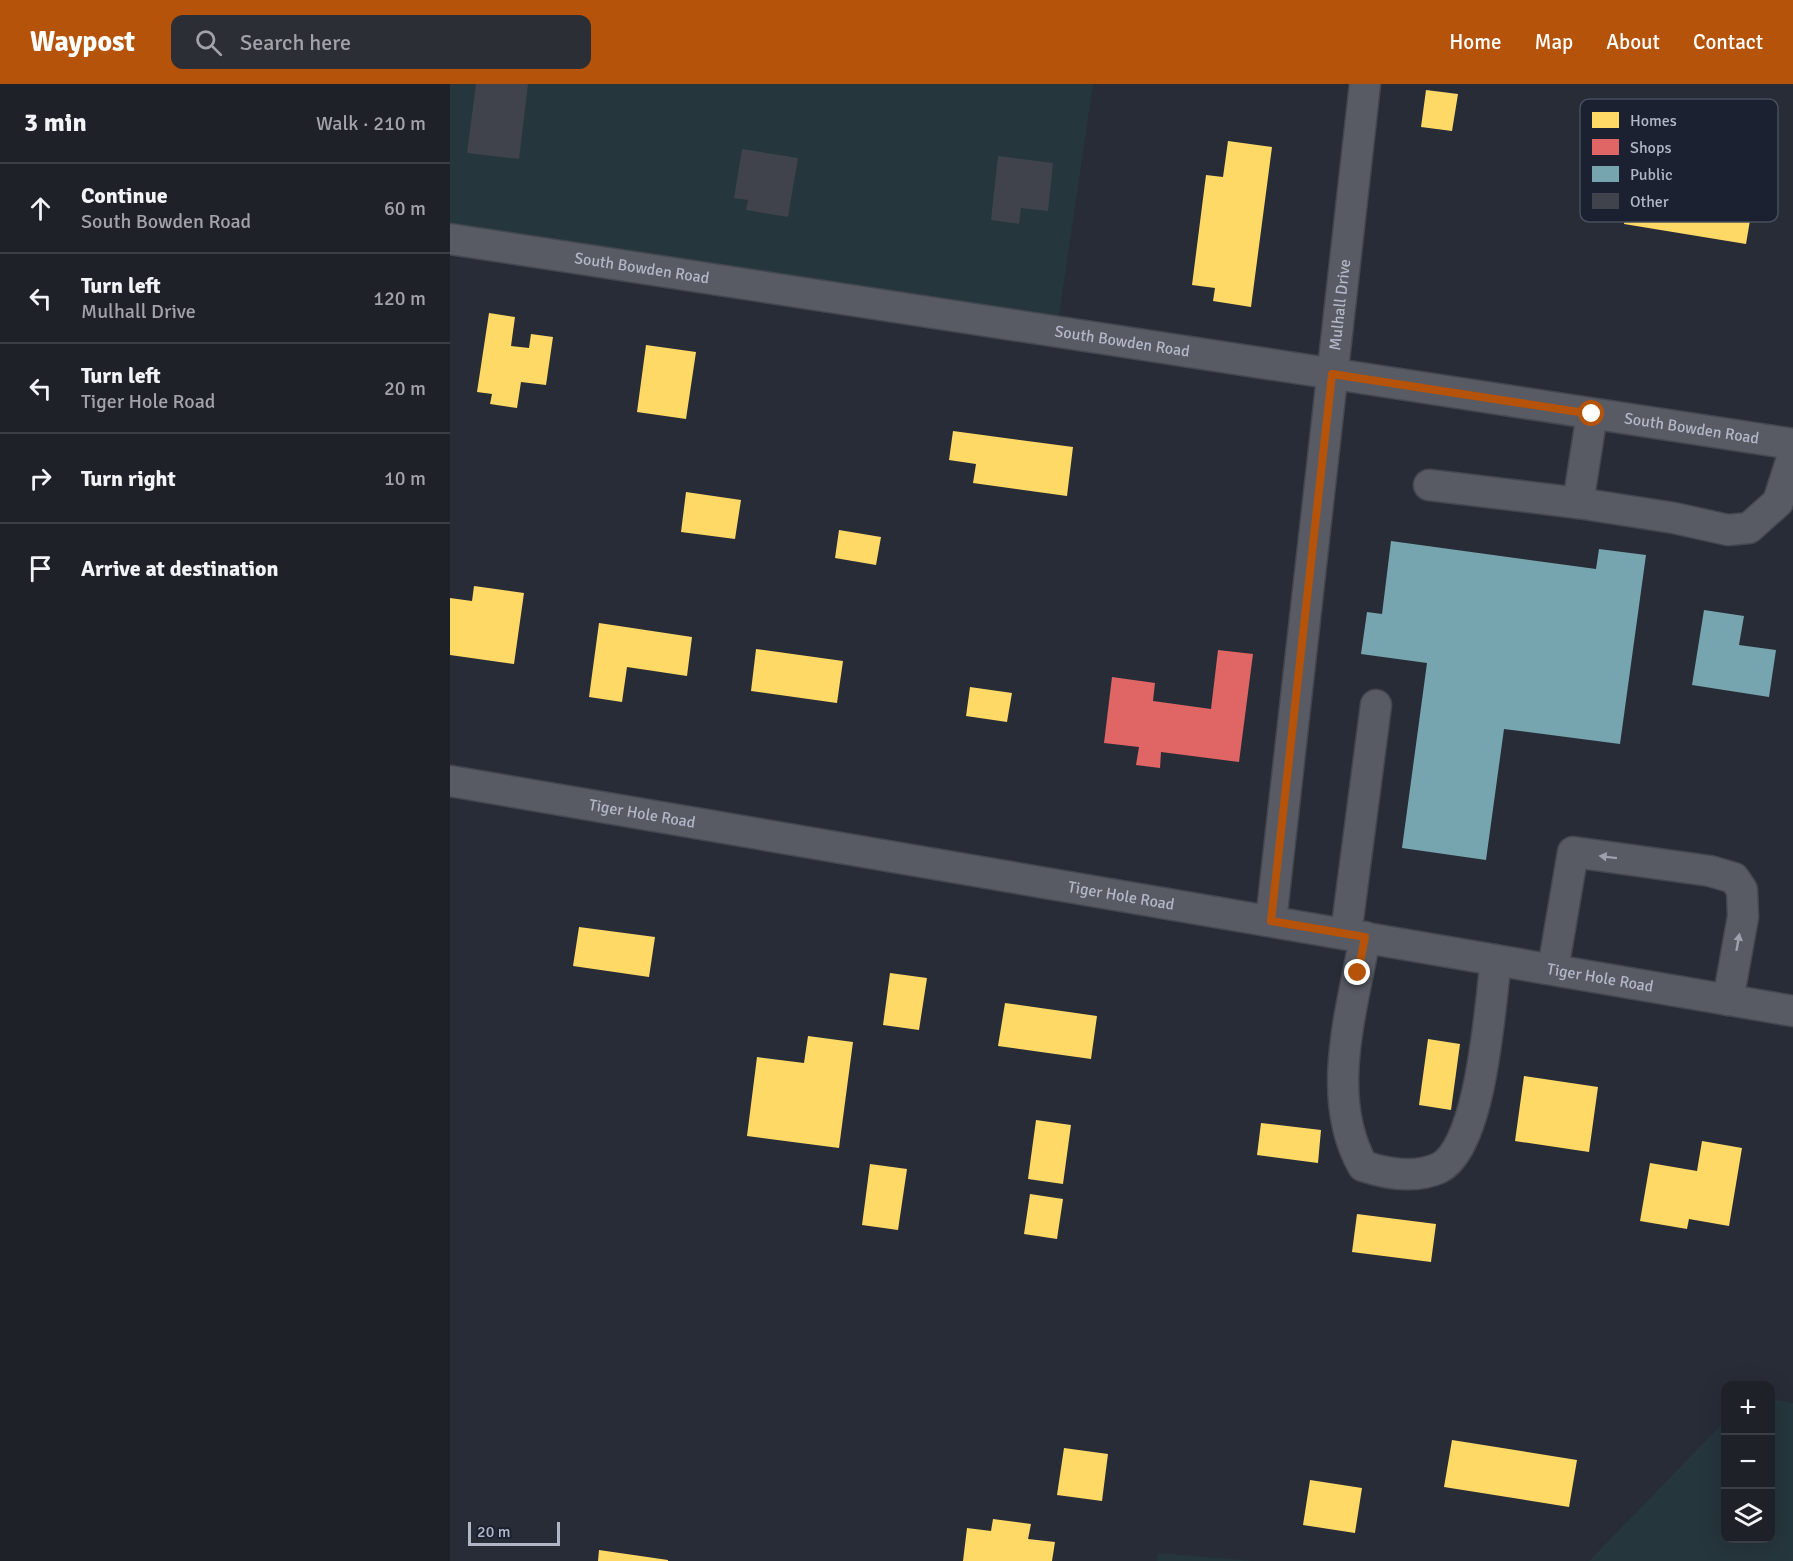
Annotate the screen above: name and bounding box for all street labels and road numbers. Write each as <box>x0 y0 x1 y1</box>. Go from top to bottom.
street label: South Bowden Road <box>573 248 711 288</box>
street label: Mulhall Drive <box>1325 258 1355 352</box>
street label: South Bowden Road <box>1053 321 1191 362</box>
street label: South Bowden Road <box>1623 408 1761 449</box>
street label: Tiger Hole Road <box>587 795 697 833</box>
street label: Tiger Hole Road <box>1067 877 1176 915</box>
street label: Tiger Hole Road <box>1546 959 1655 997</box>

